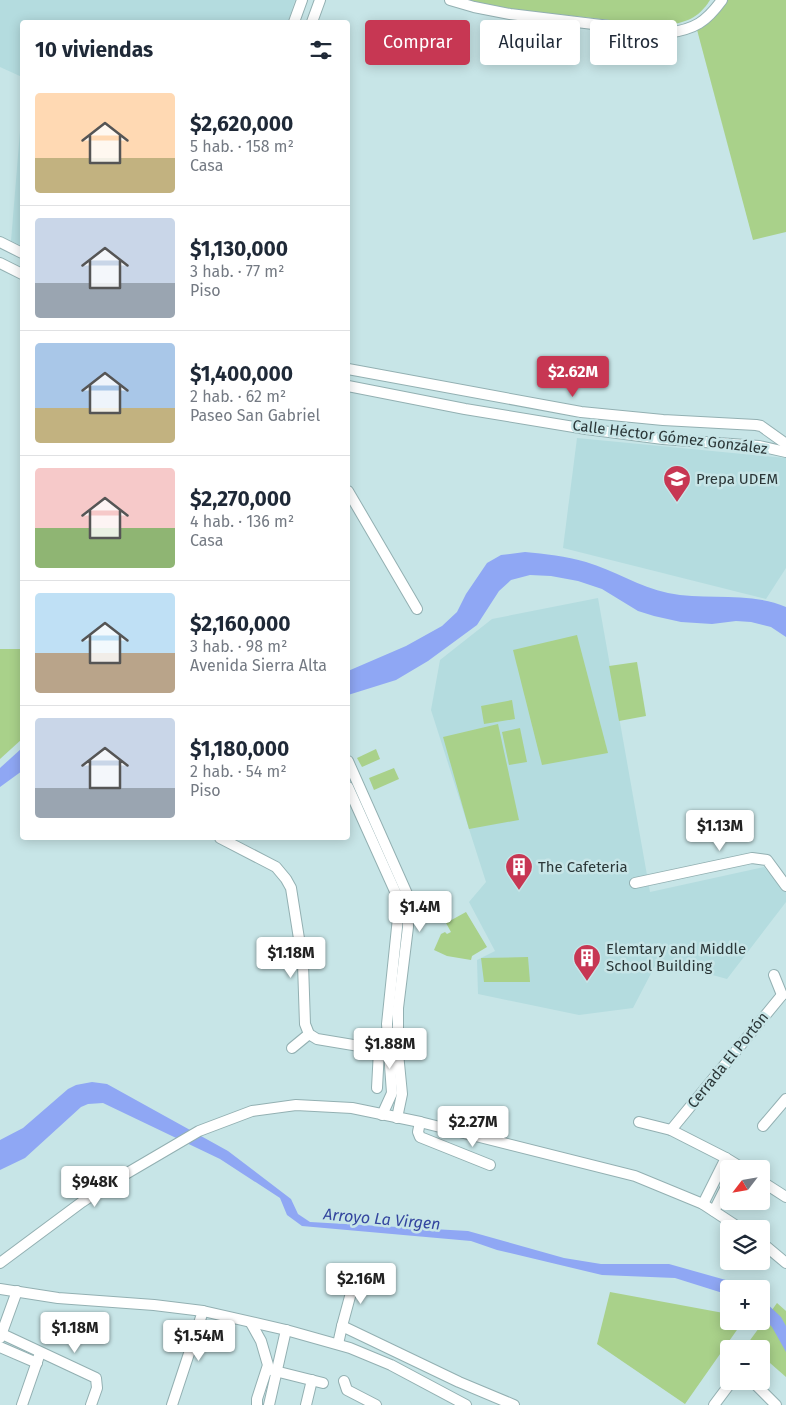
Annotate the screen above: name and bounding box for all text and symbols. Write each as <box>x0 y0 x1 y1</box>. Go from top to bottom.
chip: Comprar <box>365 20 470 65</box>
chip: Alquilar <box>480 20 580 65</box>
chip: Filtros <box>590 20 677 65</box>
icon: filters <box>307 36 335 64</box>
text: 10 viviendas <box>35 37 153 63</box>
text: $2,620,000 <box>190 111 293 137</box>
icon: home <box>75 113 135 173</box>
text: 5 hab. · 158 m² <box>190 137 294 156</box>
text: Casa <box>190 156 223 175</box>
text: $1,130,000 <box>190 236 288 262</box>
icon: home <box>75 238 135 298</box>
text: 3 hab. · 77 m² <box>190 262 284 281</box>
text: Piso <box>190 281 221 300</box>
pin: $2.62M <box>532 356 614 398</box>
text: $1,400,000 <box>190 361 293 387</box>
text: $2.62M <box>548 362 598 381</box>
icon: home <box>75 363 135 423</box>
text: 2 hab. · 62 m² <box>190 387 286 406</box>
text: Paseo San Gabriel <box>190 406 320 425</box>
street label: Calle Héctor Gómez González <box>571 416 769 458</box>
school or university icon: Prepa UDEM <box>662 464 692 503</box>
place label: Prepa UDEM <box>696 470 778 488</box>
text: $2,270,000 <box>190 486 291 512</box>
icon: home <box>75 488 135 548</box>
text: 4 hab. · 136 m² <box>190 512 294 531</box>
text: Casa <box>190 531 223 550</box>
text: $2,160,000 <box>190 611 291 637</box>
icon: home <box>75 613 135 673</box>
text: 3 hab. · 98 m² <box>190 637 287 656</box>
text: Avenida Sierra Alta <box>190 656 327 675</box>
text: $1,180,000 <box>190 736 289 762</box>
icon: home <box>75 738 135 798</box>
text: 2 hab. · 54 m² <box>190 762 287 781</box>
text: Piso <box>190 781 221 800</box>
pin: $1.13M <box>679 810 761 852</box>
text: $1.13M <box>697 816 743 835</box>
building icon: The Cafeteria <box>504 852 534 891</box>
place label: The Cafeteria <box>538 858 628 876</box>
pin: $1.4M <box>385 890 455 933</box>
text: $1.4M <box>400 897 440 916</box>
pin: $1.18M <box>250 936 332 979</box>
place label: Elemtary and Middle School Building <box>606 940 746 975</box>
text: $1.18M <box>267 943 315 962</box>
building icon: Elemtary and Middle School Building <box>572 943 602 982</box>
street label: Cerrada El Portón <box>684 1008 772 1112</box>
pin: $1.88M <box>349 1028 431 1070</box>
text: $1.88M <box>365 1034 415 1053</box>
pin: $2.27M <box>432 1106 514 1148</box>
text: $2.27M <box>449 1112 497 1131</box>
north arrow <box>720 1160 770 1210</box>
map controls <box>720 1160 770 1390</box>
pin: $948K <box>60 1166 130 1208</box>
text: $948K <box>72 1172 118 1191</box>
water label: Arroyo La Virgen <box>322 1204 441 1234</box>
button: layers <box>720 1220 770 1270</box>
pin: $2.16M <box>320 1262 402 1305</box>
text: $2.16M <box>337 1269 385 1288</box>
button: + <box>720 1280 770 1330</box>
pin: $1.18M <box>34 1312 116 1354</box>
text: $1.18M <box>51 1318 99 1337</box>
pin: $1.54M <box>158 1320 240 1362</box>
text: $1.54M <box>174 1326 224 1345</box>
button: − <box>720 1340 770 1390</box>

